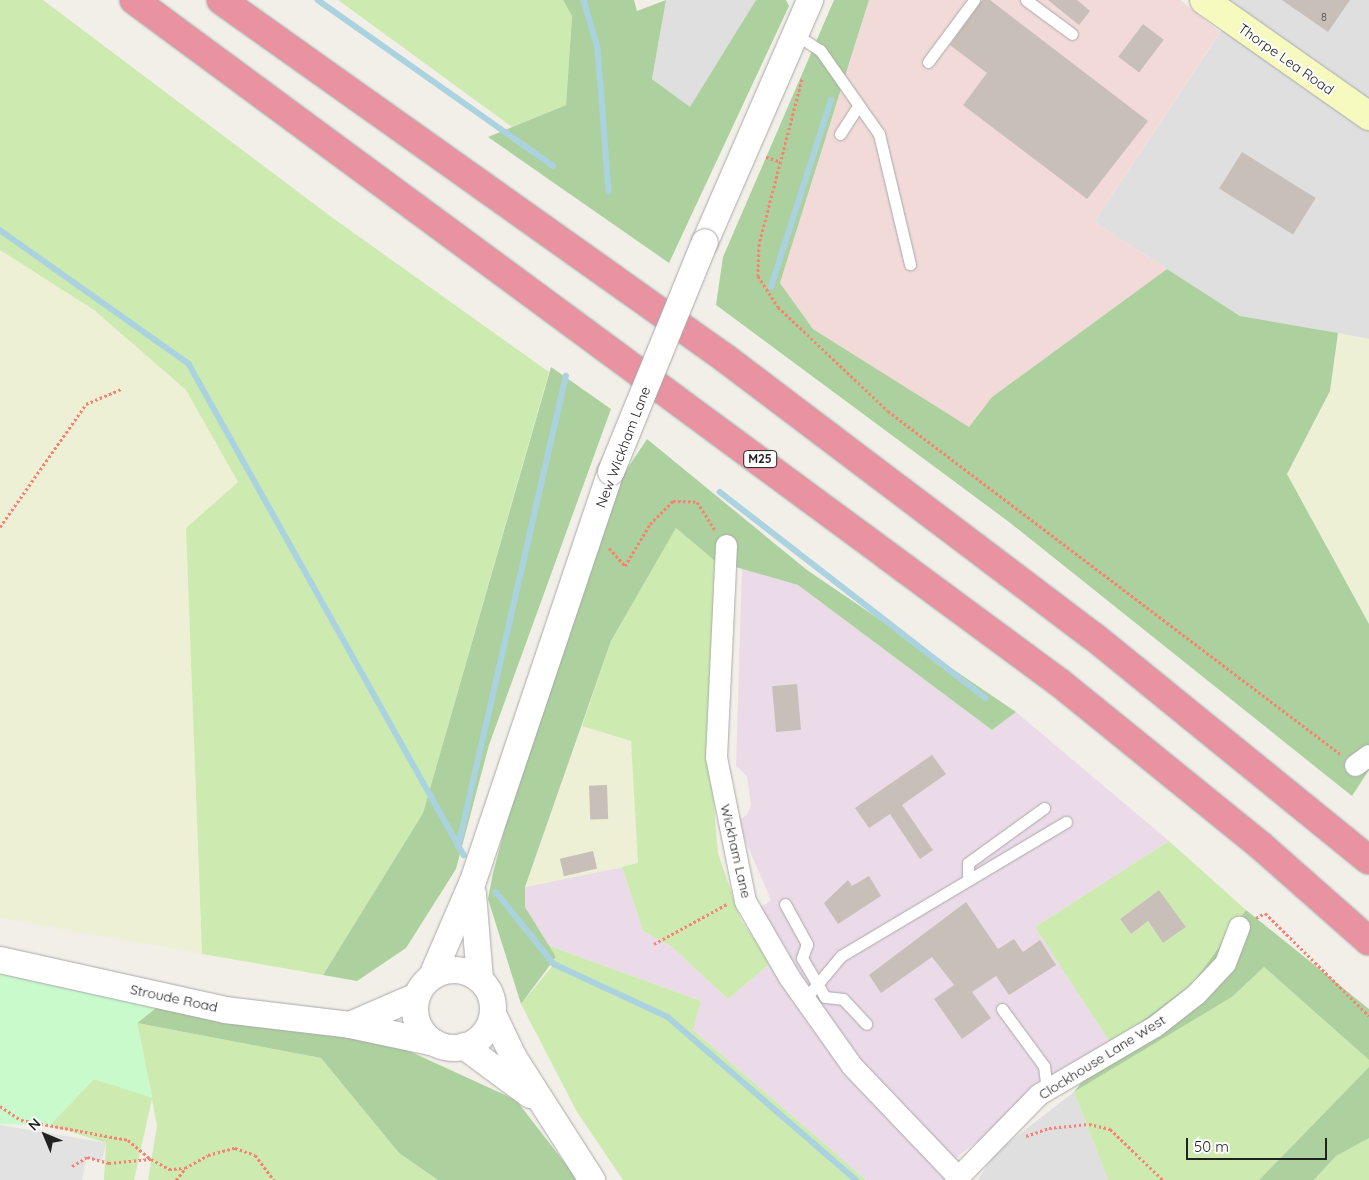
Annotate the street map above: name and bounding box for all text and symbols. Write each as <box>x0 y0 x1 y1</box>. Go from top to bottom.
house number: 8 <box>1321 10 1327 24</box>
street label: Thorpe Lea Road <box>1235 20 1337 98</box>
street label: New Wickham Lane <box>592 384 654 510</box>
road number: M25 <box>742 449 778 468</box>
street label: Wickham Lane <box>717 802 755 900</box>
street label: Stroude Road <box>129 981 219 1015</box>
street label: Clockhouse Lane West <box>1036 1011 1168 1103</box>
north arrow <box>20 1110 70 1160</box>
text: N <box>24 1114 44 1134</box>
scale bar <box>1189 1128 1330 1160</box>
text: 50 m <box>1194 1137 1229 1156</box>

